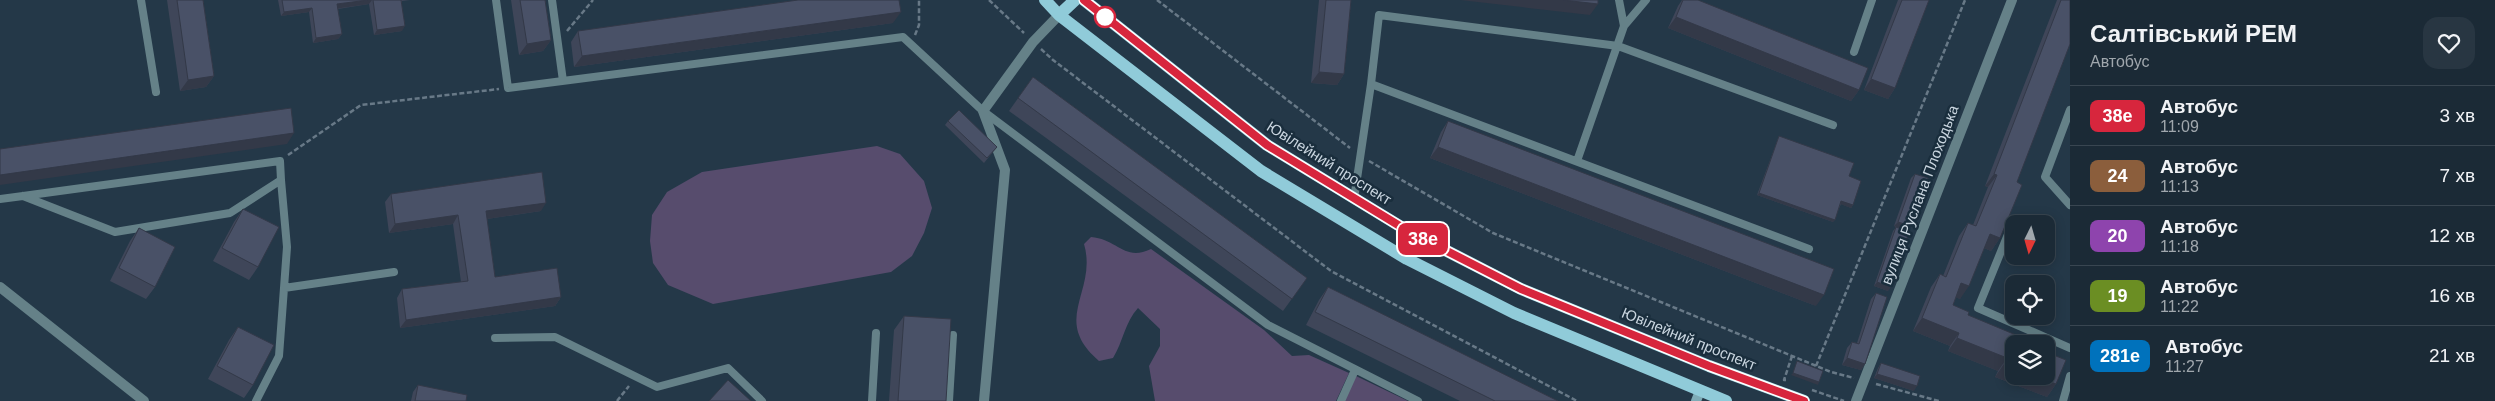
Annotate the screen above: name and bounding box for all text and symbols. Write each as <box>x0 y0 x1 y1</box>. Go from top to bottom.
unlabelled marker <box>1094 6 1116 28</box>
button: heart <box>2423 17 2475 69</box>
text: Салтівський РЕМ <box>2090 20 2297 47</box>
text: Автобус <box>2090 53 2150 70</box>
text: Автобус <box>2160 96 2238 117</box>
street label: вулиця Руслана Плоходька <box>1877 102 1962 287</box>
text: 3 хв <box>2440 105 2475 126</box>
text: 38е <box>2102 106 2133 126</box>
street label: Ювілейний проспект <box>1264 117 1395 208</box>
text: 11:09 <box>2160 118 2199 135</box>
text: Автобус <box>2160 156 2238 177</box>
text: 7 хв <box>2440 165 2475 186</box>
text: 24 <box>2107 166 2128 186</box>
text: 11:13 <box>2160 178 2199 195</box>
north arrow <box>2005 215 2055 265</box>
map controls <box>2005 215 2055 385</box>
text: Автобус <box>2160 216 2238 237</box>
line badge: 38е <box>1394 223 1452 255</box>
text: 12 хв <box>2429 225 2475 246</box>
text: 20 <box>2107 226 2128 246</box>
text: 38е <box>1408 229 1438 249</box>
text: 11:18 <box>2160 238 2199 255</box>
button: locate <box>2005 275 2055 325</box>
text: Автобус <box>2160 276 2238 297</box>
text: 16 хв <box>2429 285 2475 306</box>
text: 19 <box>2107 286 2128 306</box>
text: 11:22 <box>2160 298 2199 315</box>
street label: Ювілейний проспект <box>1619 304 1759 373</box>
button: layers <box>2005 335 2055 385</box>
text: Автобус <box>2165 336 2243 357</box>
text: 21 хв <box>2429 345 2475 366</box>
text: 281е <box>2100 346 2140 366</box>
text: 11:27 <box>2165 358 2204 375</box>

